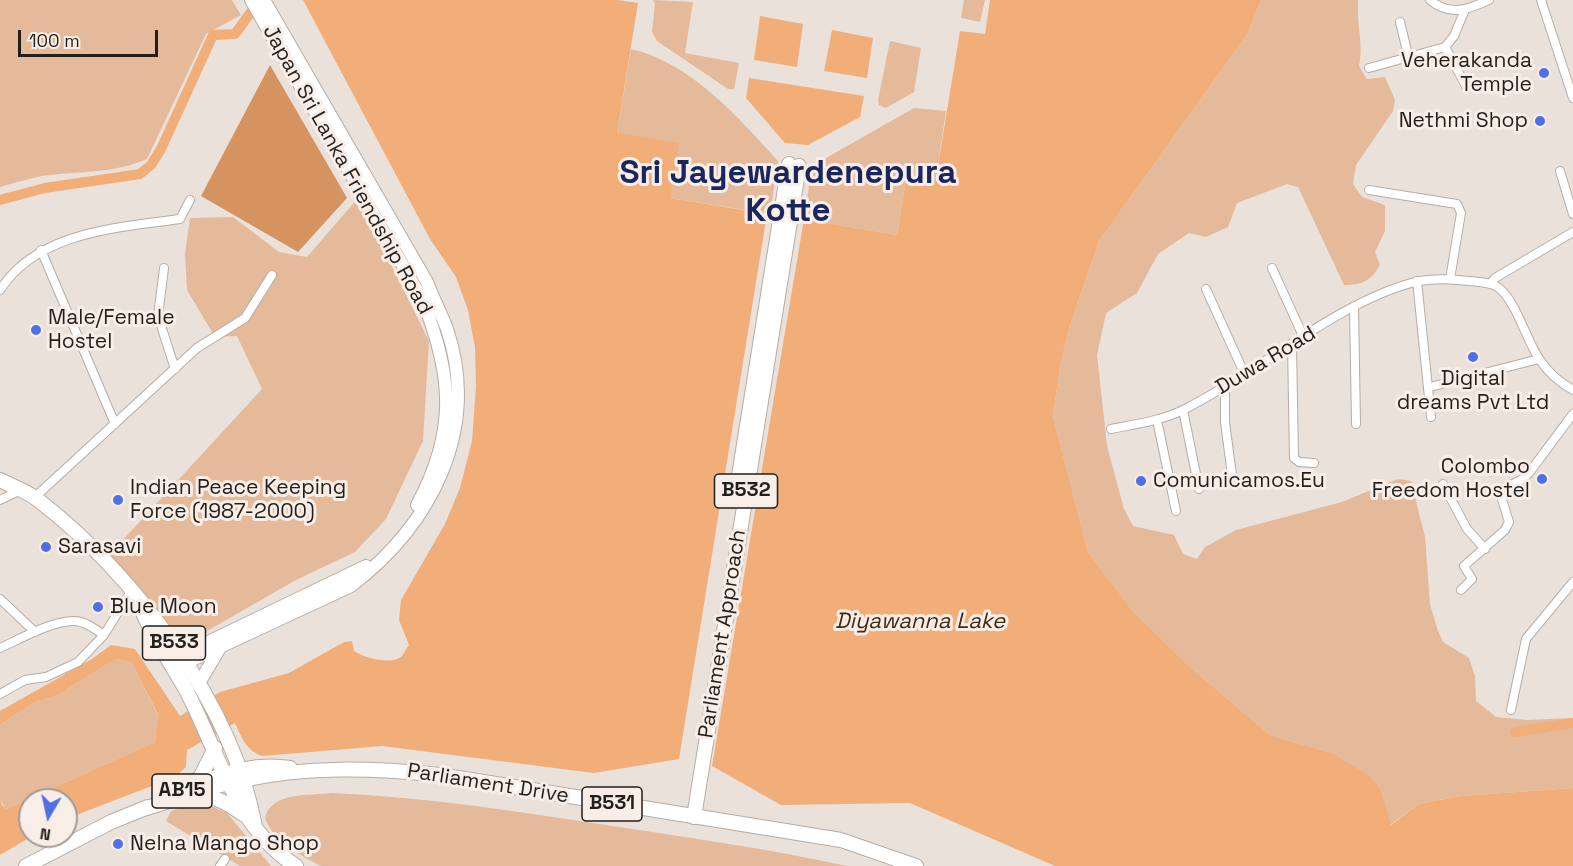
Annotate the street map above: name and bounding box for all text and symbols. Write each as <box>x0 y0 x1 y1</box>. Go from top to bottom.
scale bar <box>21 18 160 56</box>
street label: Japan Sri Lanka Friendship Road <box>257 21 437 319</box>
text: 100 m <box>29 29 80 52</box>
place label: Veherakanda Temple <box>1401 48 1532 98</box>
marker: Veherakanda Temple <box>1537 66 1551 80</box>
place label: Nethmi Shop <box>1399 108 1528 134</box>
marker: Nethmi Shop <box>1533 114 1547 128</box>
district label: Sri Jayewardenepura Kotte <box>619 154 957 232</box>
place label: Male/Female Hostel <box>48 305 175 355</box>
street label: Duwa Road <box>1211 321 1321 401</box>
marker: Male/Female Hostel <box>29 323 43 337</box>
marker: Digital dreams Pvt Ltd <box>1466 350 1480 364</box>
place label: Digital dreams Pvt Ltd <box>1397 366 1549 416</box>
place label: Colombo Freedom Hostel <box>1372 454 1530 504</box>
place label: Comunicamos.Eu <box>1153 468 1325 494</box>
marker: Colombo Freedom Hostel <box>1535 472 1549 486</box>
road number: B532 <box>714 474 777 508</box>
marker: Comunicamos.Eu <box>1134 474 1148 488</box>
place label: Indian Peace Keeping Force (1987-2000) <box>130 475 346 525</box>
marker: Indian Peace Keeping Force (1987-2000) <box>111 493 125 507</box>
street label: Parliament Approach <box>694 528 752 740</box>
place label: Sarasavi <box>58 534 141 560</box>
marker: Sarasavi <box>39 540 53 554</box>
place label: Blue Moon <box>110 594 217 620</box>
marker: Blue Moon <box>91 600 105 614</box>
water label: Diyawanna Lake <box>835 609 1005 635</box>
road number: B533 <box>142 626 206 660</box>
street label: Parliament Drive <box>405 759 571 809</box>
road number: AB15 <box>152 774 212 808</box>
road number: B531 <box>582 787 642 821</box>
north arrow <box>18 788 78 848</box>
text: N <box>38 823 52 846</box>
place label: Nelna Mango Shop <box>130 831 319 857</box>
marker: Nelna Mango Shop <box>111 837 125 851</box>

